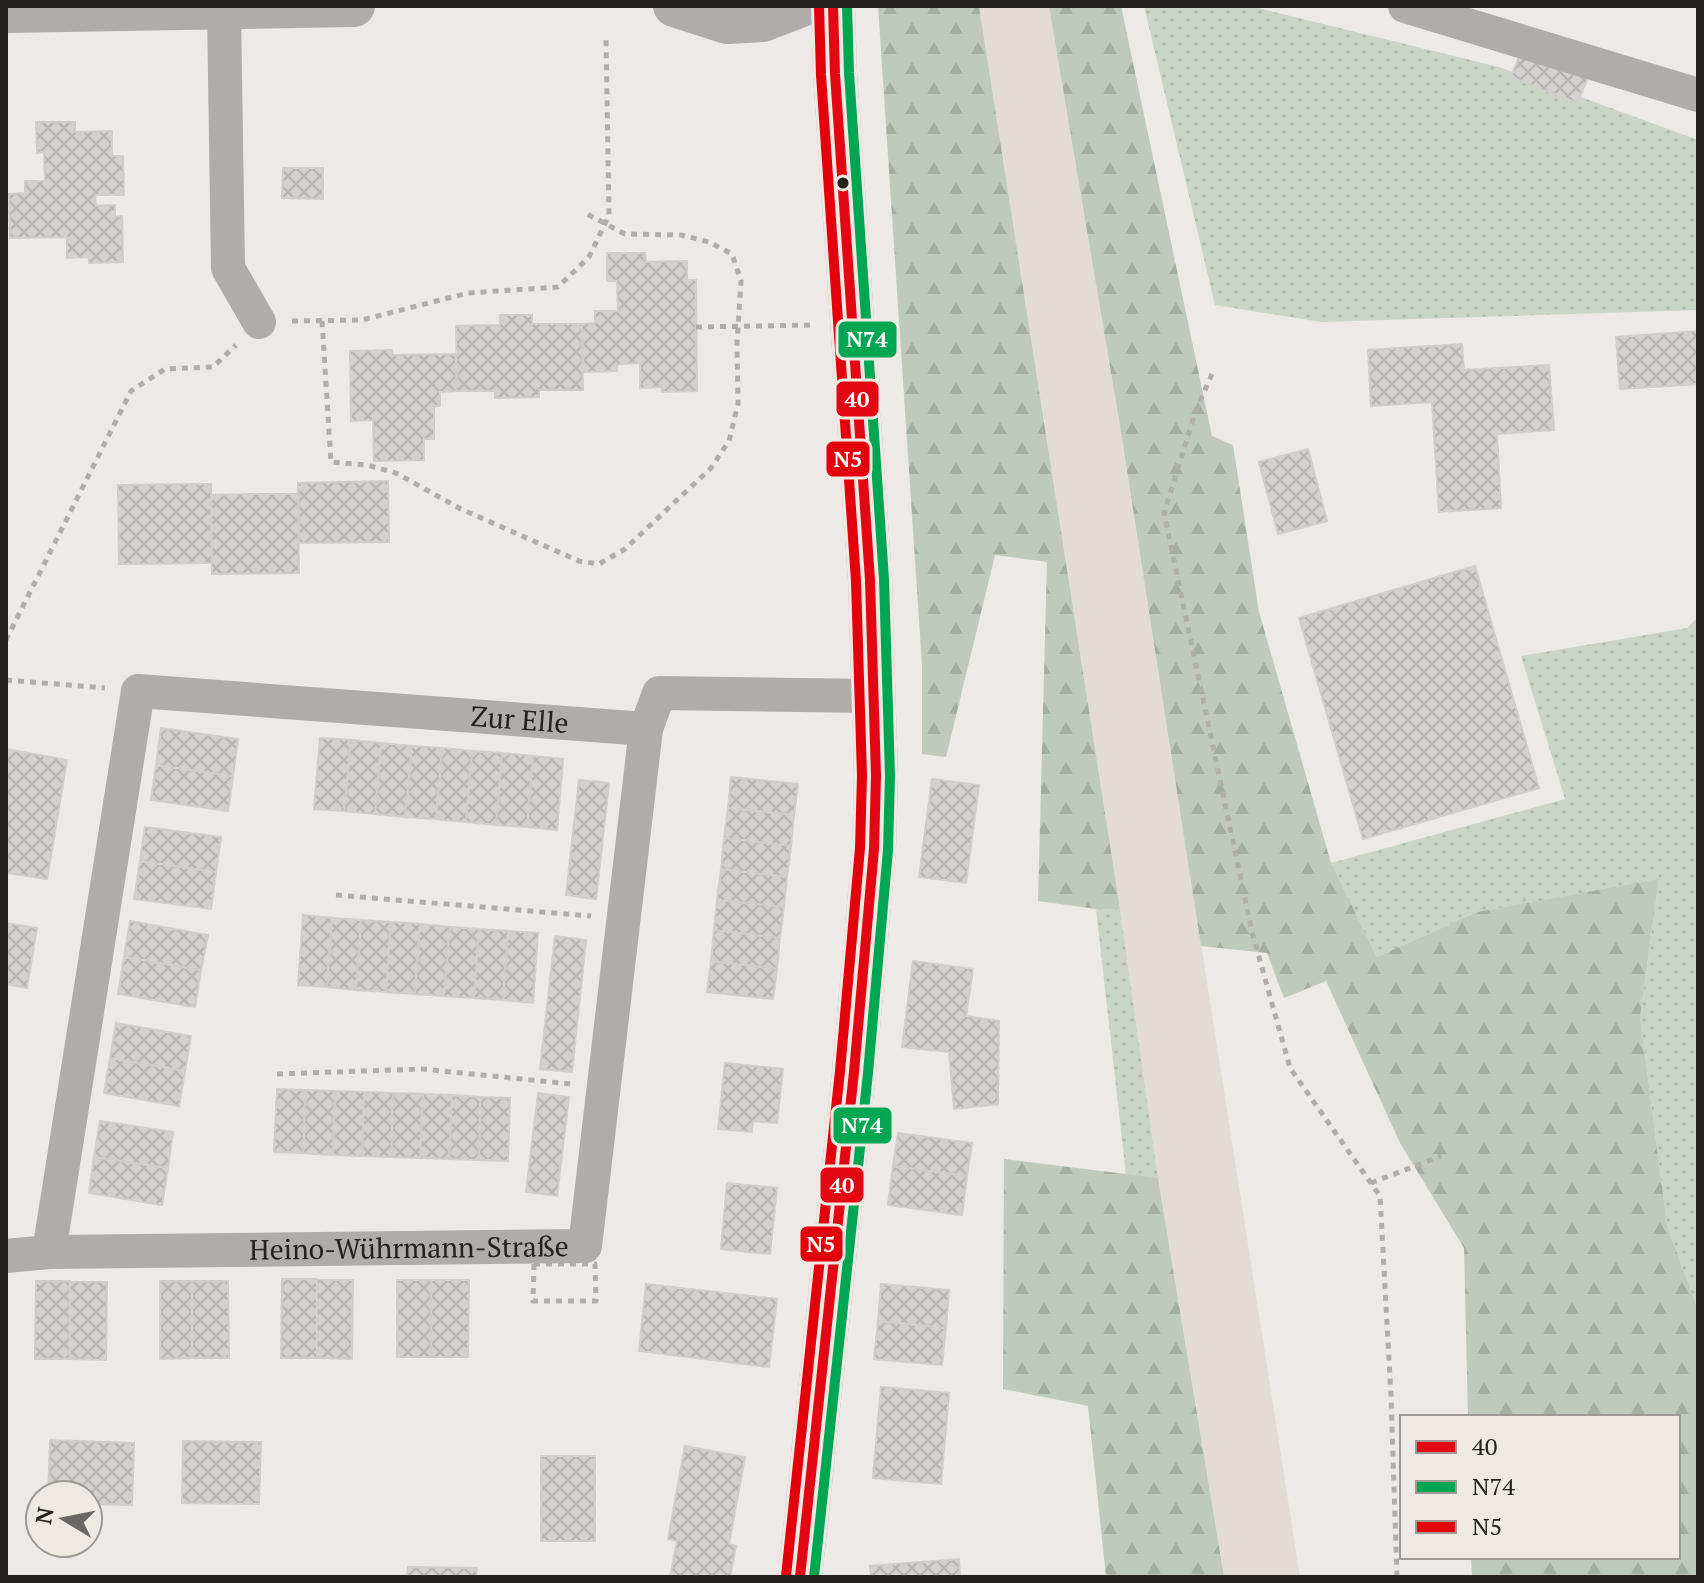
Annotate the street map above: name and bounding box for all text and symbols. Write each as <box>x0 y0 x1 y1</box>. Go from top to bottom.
unlabelled marker <box>835 175 851 191</box>
line badge: N74 <box>837 320 898 359</box>
text: N74 <box>846 324 888 353</box>
line badge: 40 <box>835 380 880 418</box>
text: 40 <box>845 384 869 413</box>
line badge: N5 <box>825 440 871 478</box>
text: N5 <box>833 444 863 473</box>
street label: Zur Elle <box>470 697 570 741</box>
line badge: N74 <box>832 1106 893 1145</box>
text: N74 <box>841 1110 883 1139</box>
line badge: 40 <box>819 1166 865 1204</box>
text: 40 <box>830 1170 854 1199</box>
line badge: N5 <box>799 1225 844 1263</box>
street label: Heino-Wührmann-Straße <box>249 1227 569 1268</box>
text: N5 <box>806 1229 836 1258</box>
legend <box>1400 1415 1680 1559</box>
text: 40 <box>1472 1430 1498 1462</box>
text: N74 <box>1472 1470 1515 1502</box>
north arrow <box>24 1479 104 1559</box>
text: N <box>28 1504 60 1526</box>
text: N5 <box>1472 1510 1502 1542</box>

